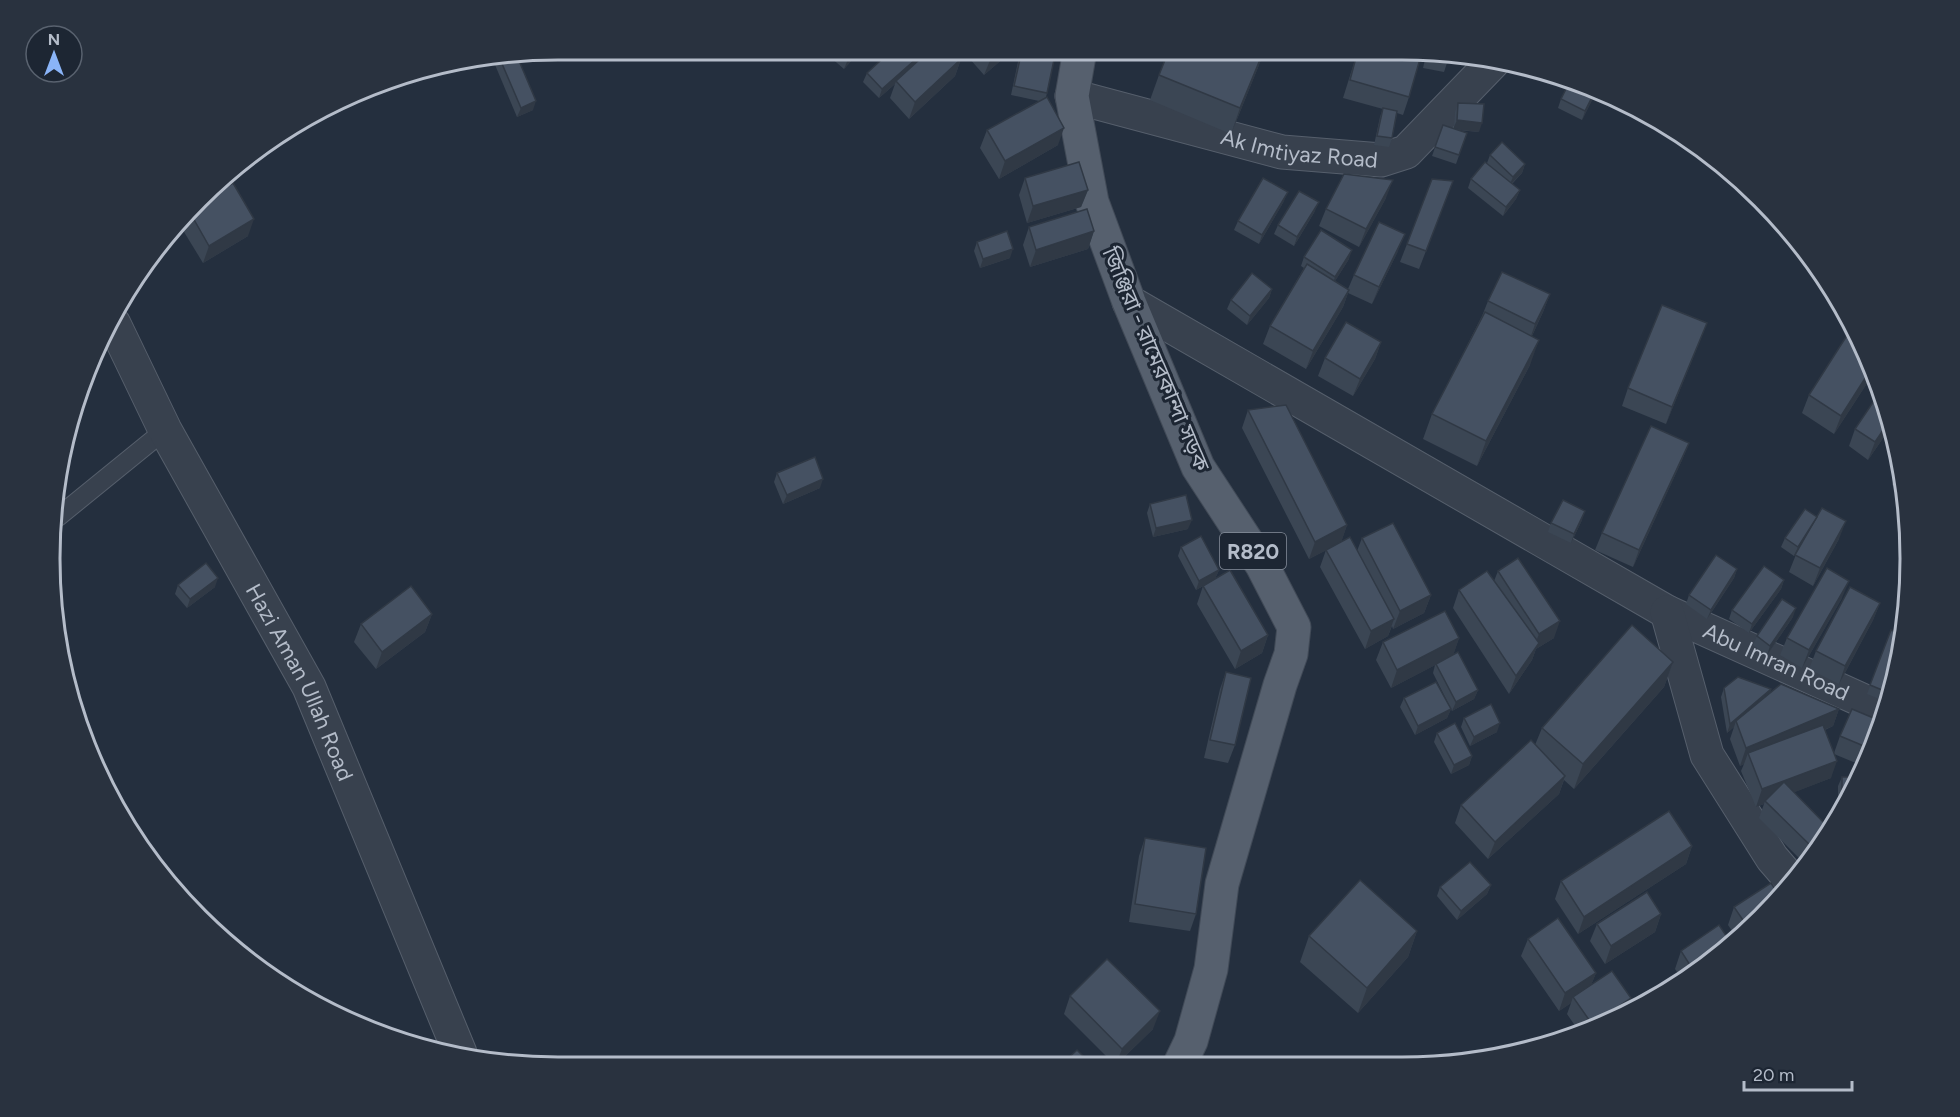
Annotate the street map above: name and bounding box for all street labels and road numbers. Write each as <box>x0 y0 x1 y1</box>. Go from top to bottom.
street label: Ak Imtiyaz Road <box>1218 123 1379 173</box>
street label: জিঞ্জিরা - রামেরকান্দা সড়ক <box>1096 242 1216 475</box>
road number: R820 <box>1220 533 1286 569</box>
street label: Hazi Aman Ullah Road <box>240 579 360 785</box>
street label: Abu Imran Road <box>1699 617 1854 706</box>

